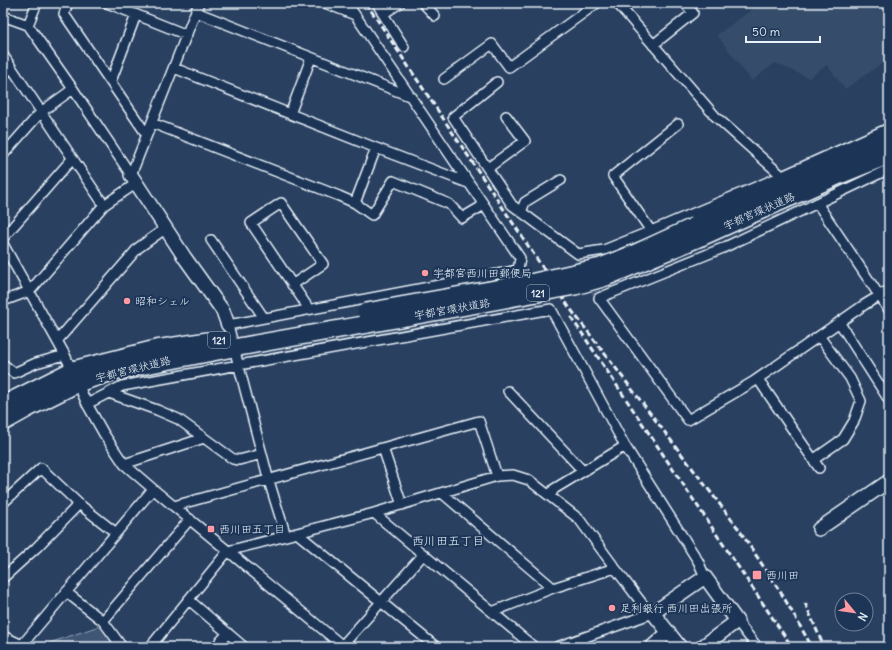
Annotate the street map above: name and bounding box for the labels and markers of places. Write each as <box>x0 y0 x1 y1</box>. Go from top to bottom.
place label: 宇都宮西川田郵便局 <box>433 266 532 280</box>
marker: 宇都宮西川田郵便局 <box>420 268 430 278</box>
place label: 昭和シェル <box>135 294 190 308</box>
marker: 昭和シェル <box>122 296 132 306</box>
place label: 西川田五丁目 <box>219 522 285 536</box>
marker: 西川田五丁目 <box>206 524 216 534</box>
place label: 西川田 <box>766 568 799 582</box>
marker: 西川田 <box>751 569 763 581</box>
place label: 足利銀行 西川田出張所 <box>620 601 733 615</box>
marker: 足利銀行 西川田出張所 <box>607 603 617 613</box>

